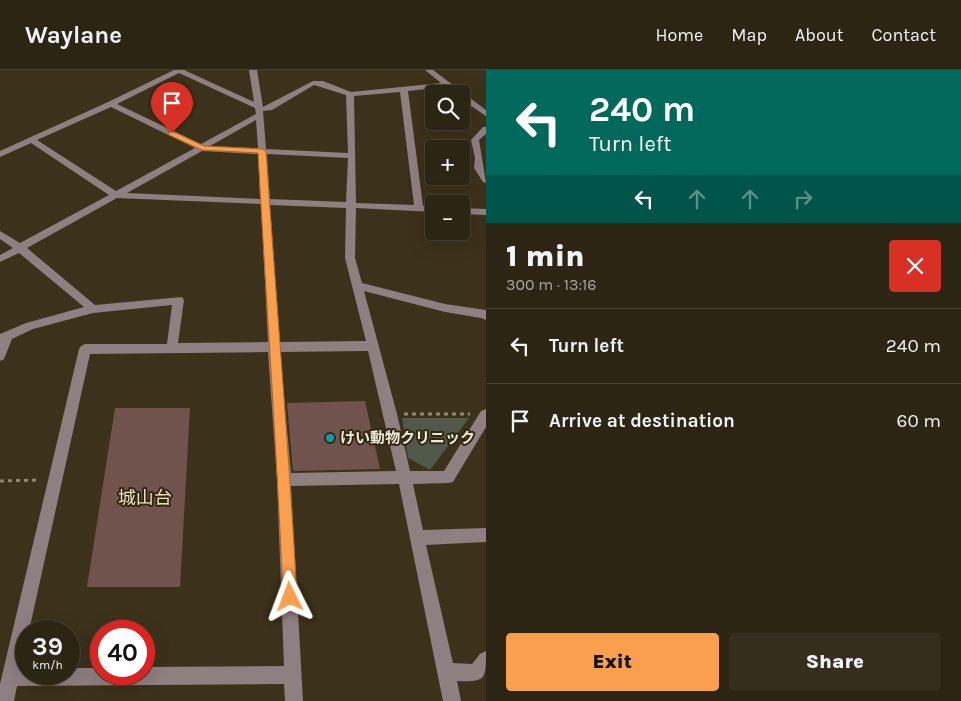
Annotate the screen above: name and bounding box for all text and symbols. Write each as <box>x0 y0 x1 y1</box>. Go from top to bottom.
text: Waylane <box>25 21 122 49</box>
text: Home <box>655 24 703 46</box>
text: Map <box>731 24 767 46</box>
text: About <box>795 24 844 46</box>
text: Contact <box>872 24 936 46</box>
pin <box>151 82 193 133</box>
map controls <box>425 85 470 240</box>
button: search <box>425 85 470 130</box>
icon: arrive <box>158 89 186 117</box>
text: 240 m <box>589 89 695 130</box>
icon: left <box>506 90 571 155</box>
text: Turn left <box>589 131 672 157</box>
button: + <box>425 140 470 185</box>
icon: left <box>630 185 658 213</box>
icon: ahead <box>683 185 711 213</box>
icon: ahead <box>736 185 764 213</box>
icon: right <box>789 185 817 213</box>
button: − <box>425 195 470 240</box>
text: 1 min <box>506 238 585 274</box>
button: close <box>889 240 941 292</box>
text: 300 m · 13:16 <box>506 275 597 294</box>
icon: left <box>506 332 534 360</box>
text: Turn left <box>549 335 624 357</box>
text: 240 m <box>886 335 941 357</box>
icon: arrive <box>506 407 534 435</box>
text: Arrive at destination <box>549 410 735 432</box>
text: 60 m <box>897 410 941 432</box>
place label: けい動物クリニック <box>340 429 475 447</box>
marker: けい動物クリニック <box>324 432 336 444</box>
district label: 城山台 <box>118 487 172 509</box>
position arrow <box>263 570 315 622</box>
speed limit sign: 40 <box>90 620 155 685</box>
text: 39 <box>32 632 63 661</box>
button: Exit <box>506 633 719 691</box>
button: Share <box>729 633 941 691</box>
text: km/h <box>32 658 63 672</box>

